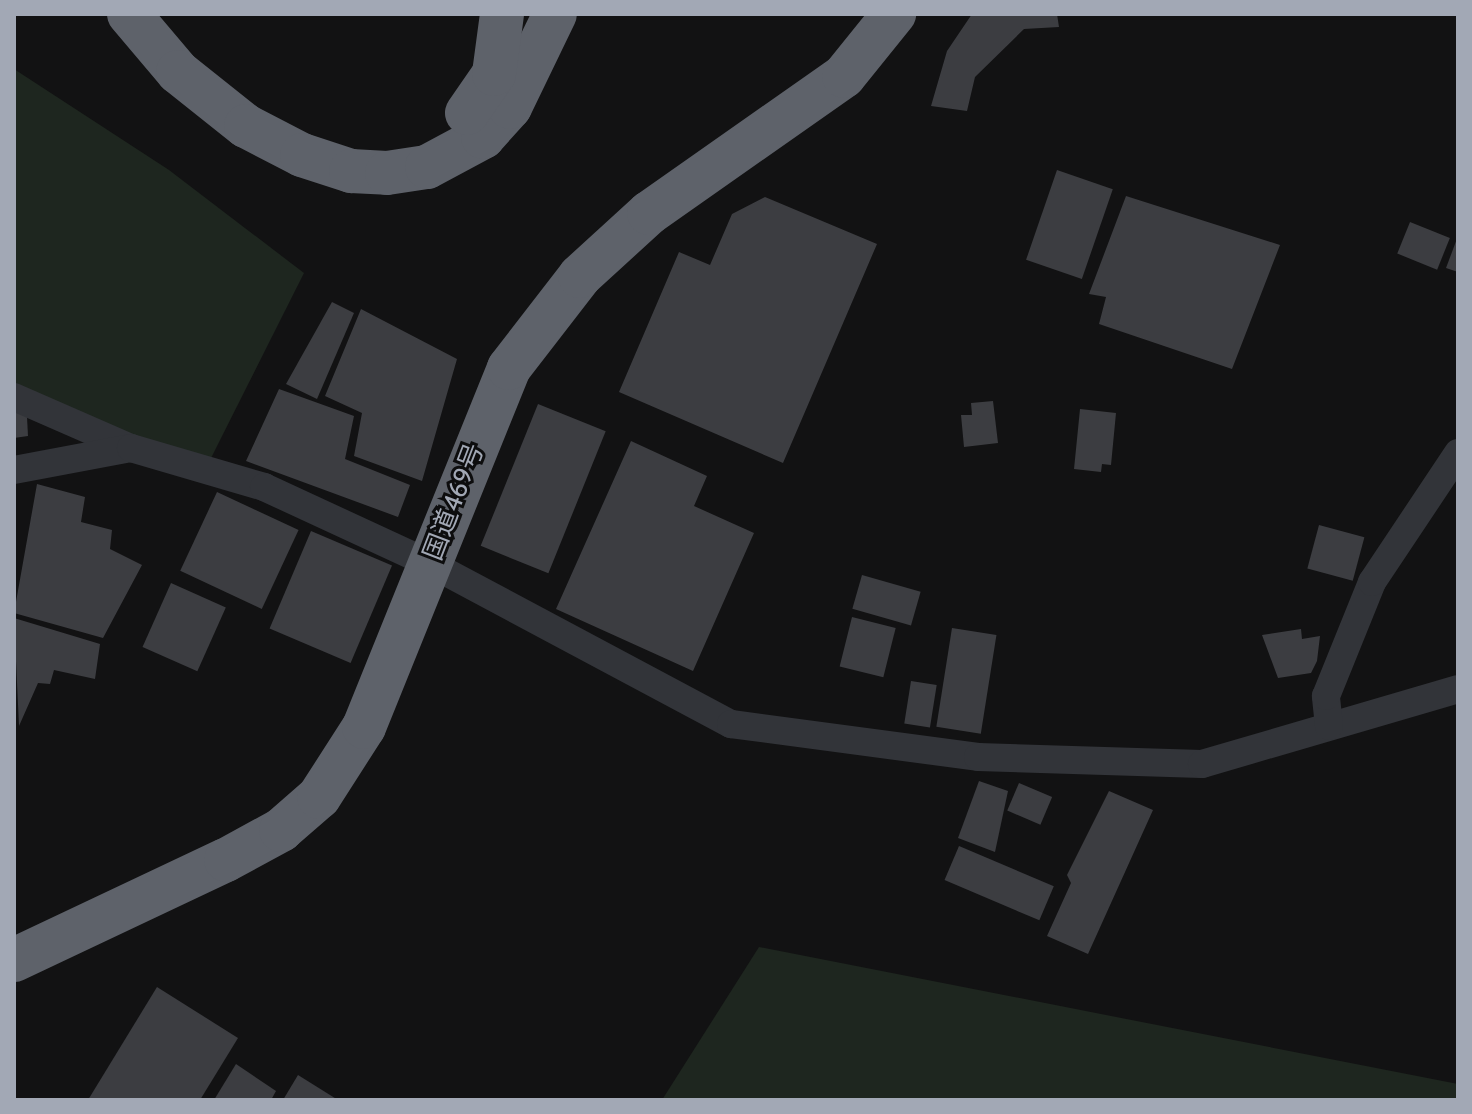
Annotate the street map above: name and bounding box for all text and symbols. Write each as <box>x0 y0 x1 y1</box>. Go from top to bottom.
street label: 国道469号 <box>417 439 491 565</box>

